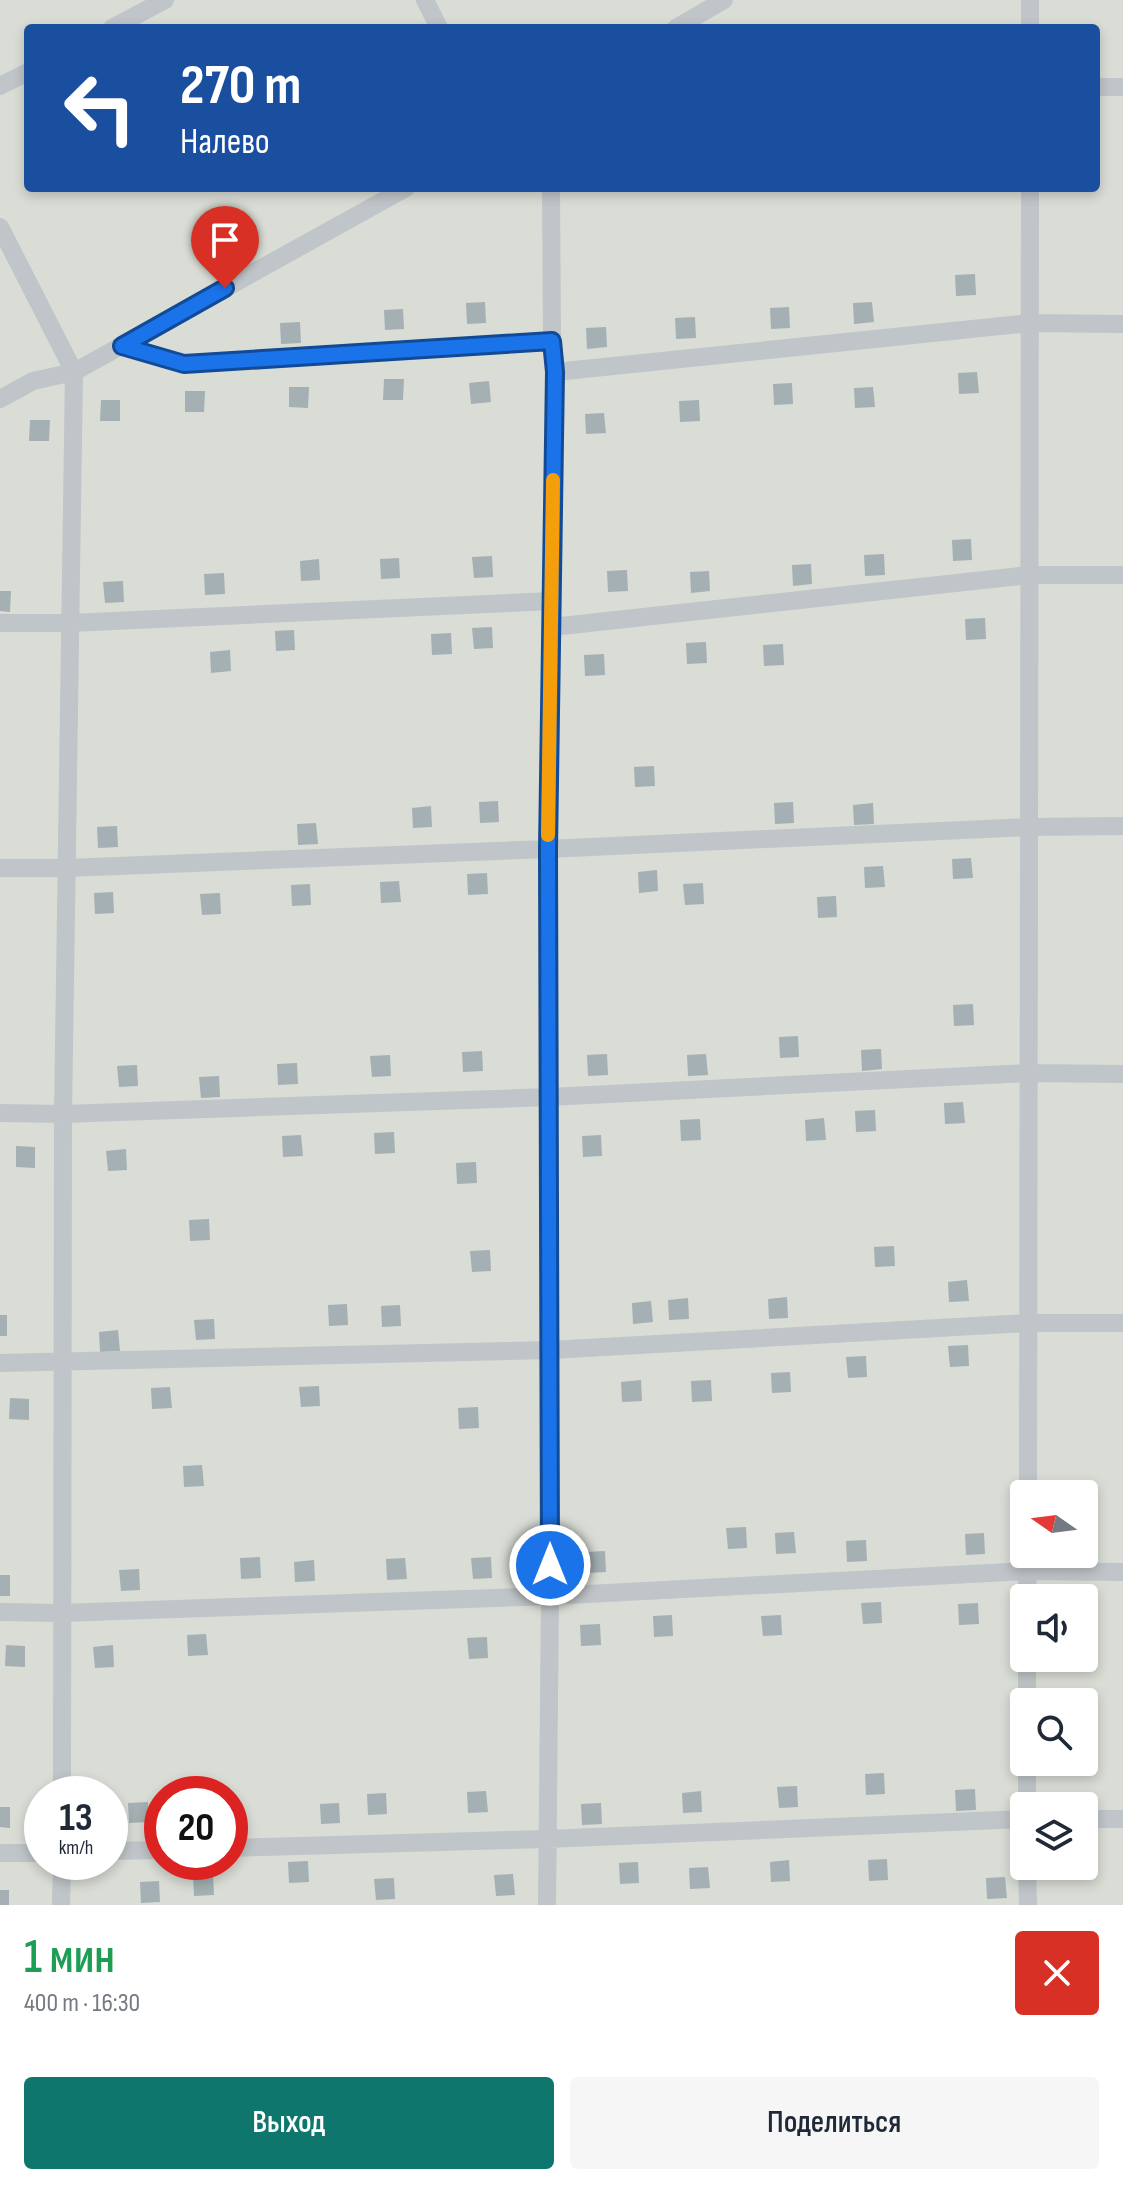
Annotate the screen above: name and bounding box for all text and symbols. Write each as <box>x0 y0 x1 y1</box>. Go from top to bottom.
text: 270 m <box>180 53 301 120</box>
icon: left <box>48 56 152 160</box>
text: Налево <box>180 121 270 164</box>
pin <box>191 206 259 288</box>
icon: arrive <box>203 218 247 262</box>
north arrow <box>1010 1480 1098 1568</box>
map controls <box>1010 1480 1098 1880</box>
position arrow <box>508 1523 592 1607</box>
button: sound <box>1010 1584 1098 1672</box>
button: search <box>1010 1688 1098 1776</box>
speed limit sign: 20 <box>144 1776 248 1880</box>
button: layers <box>1010 1792 1098 1880</box>
text: 13 <box>59 1794 93 1842</box>
text: km/h <box>59 1836 93 1860</box>
text: 1 мин <box>24 1929 115 1986</box>
button: close <box>1015 1931 1099 2015</box>
text: 400 m · 16:30 <box>24 1988 140 2019</box>
button: Выход <box>24 2077 554 2169</box>
button: Поделиться <box>570 2077 1099 2169</box>

